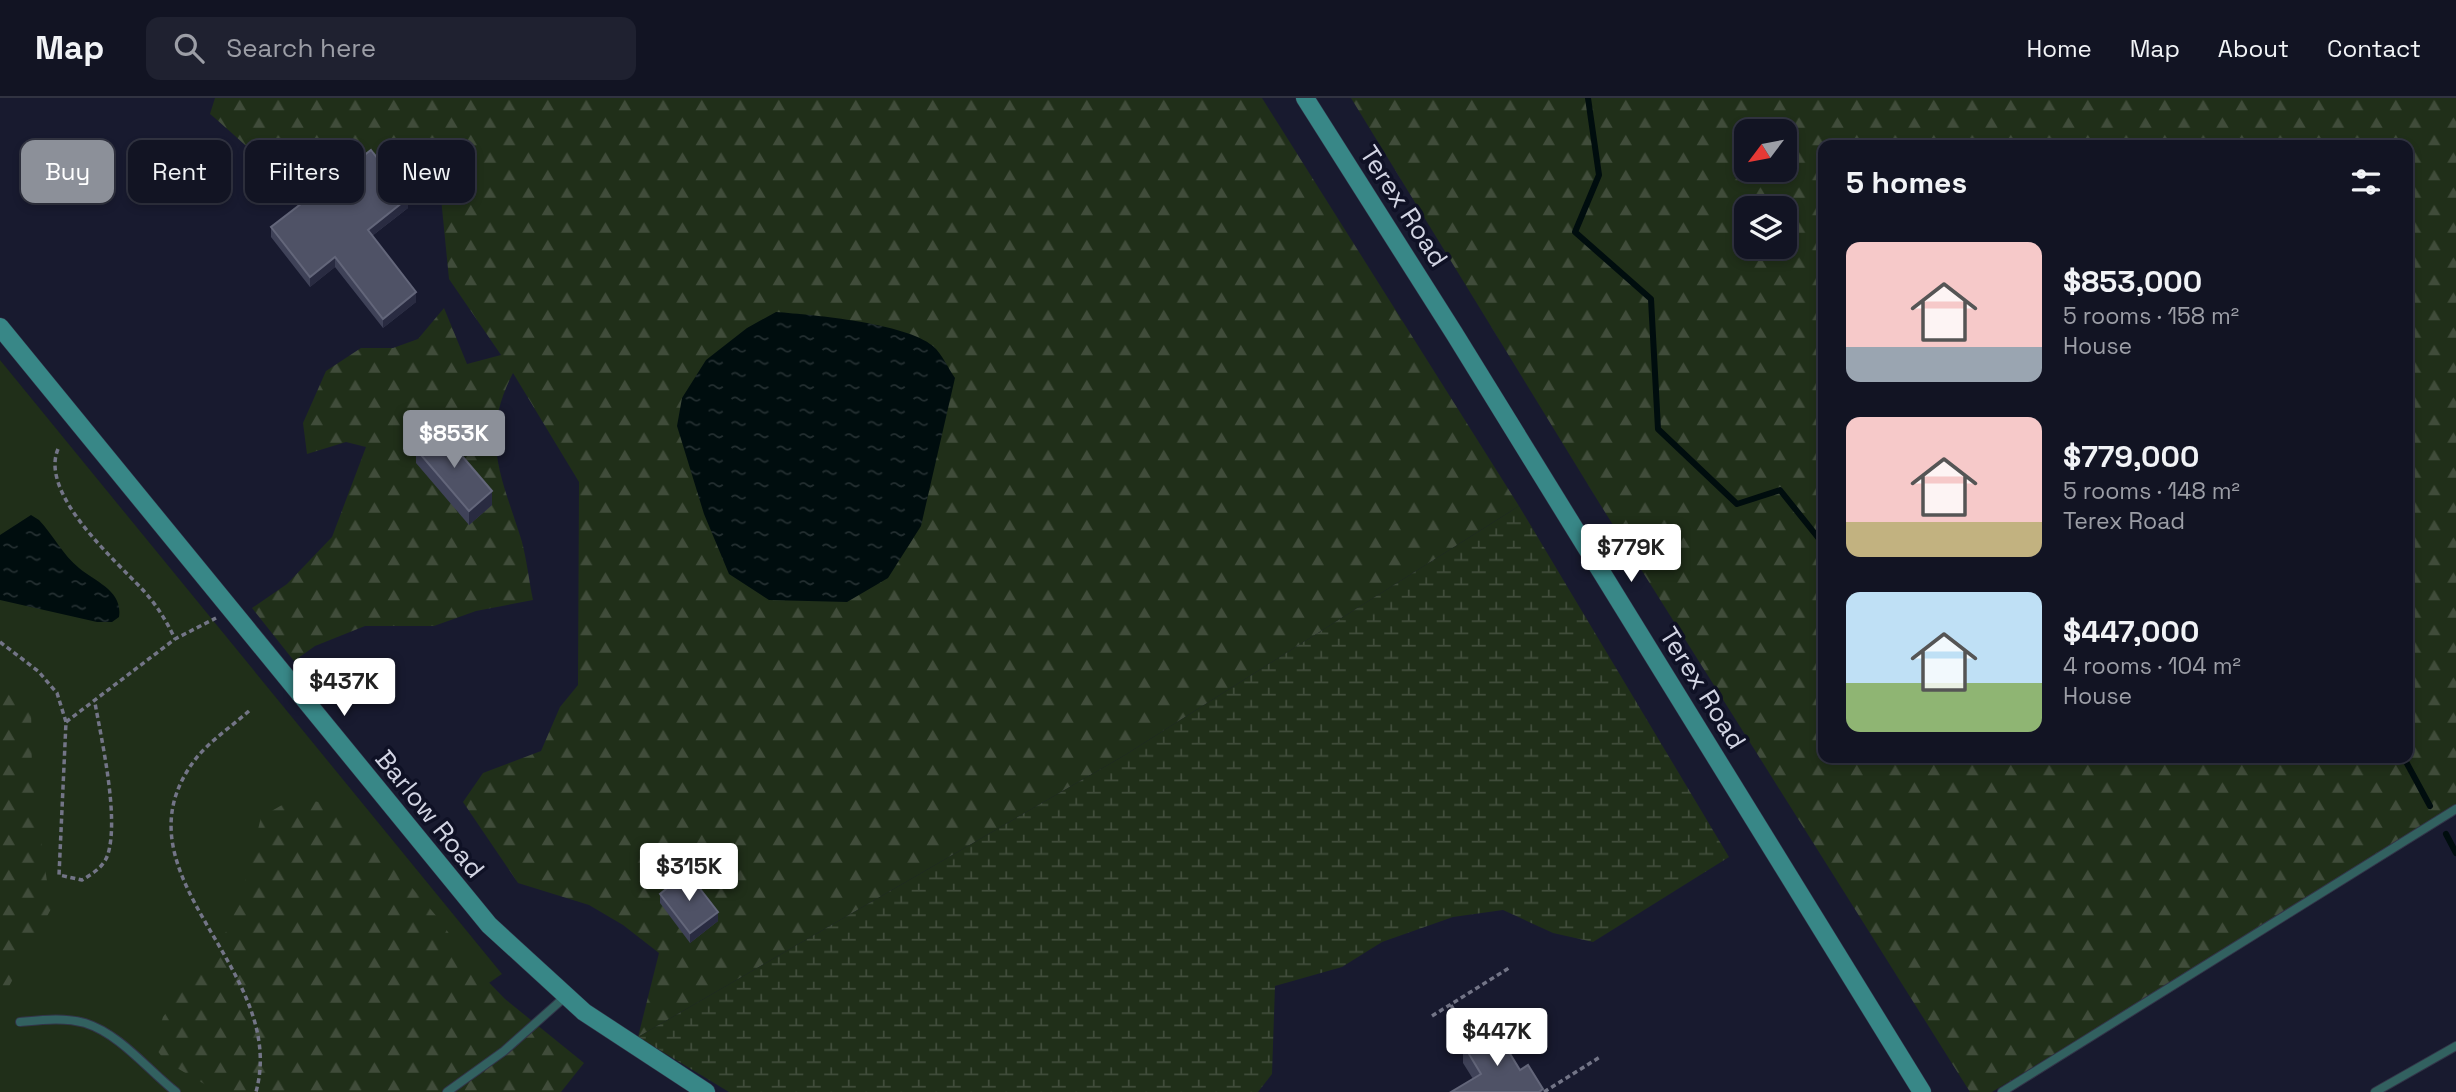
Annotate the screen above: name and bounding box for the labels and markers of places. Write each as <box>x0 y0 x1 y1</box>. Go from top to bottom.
pin: $853K <box>405 410 503 470</box>
pin: $779K <box>1582 524 1680 584</box>
pin: $437K <box>295 658 393 718</box>
pin: $315K <box>640 844 738 903</box>
pin: $447K <box>1448 1009 1546 1068</box>

